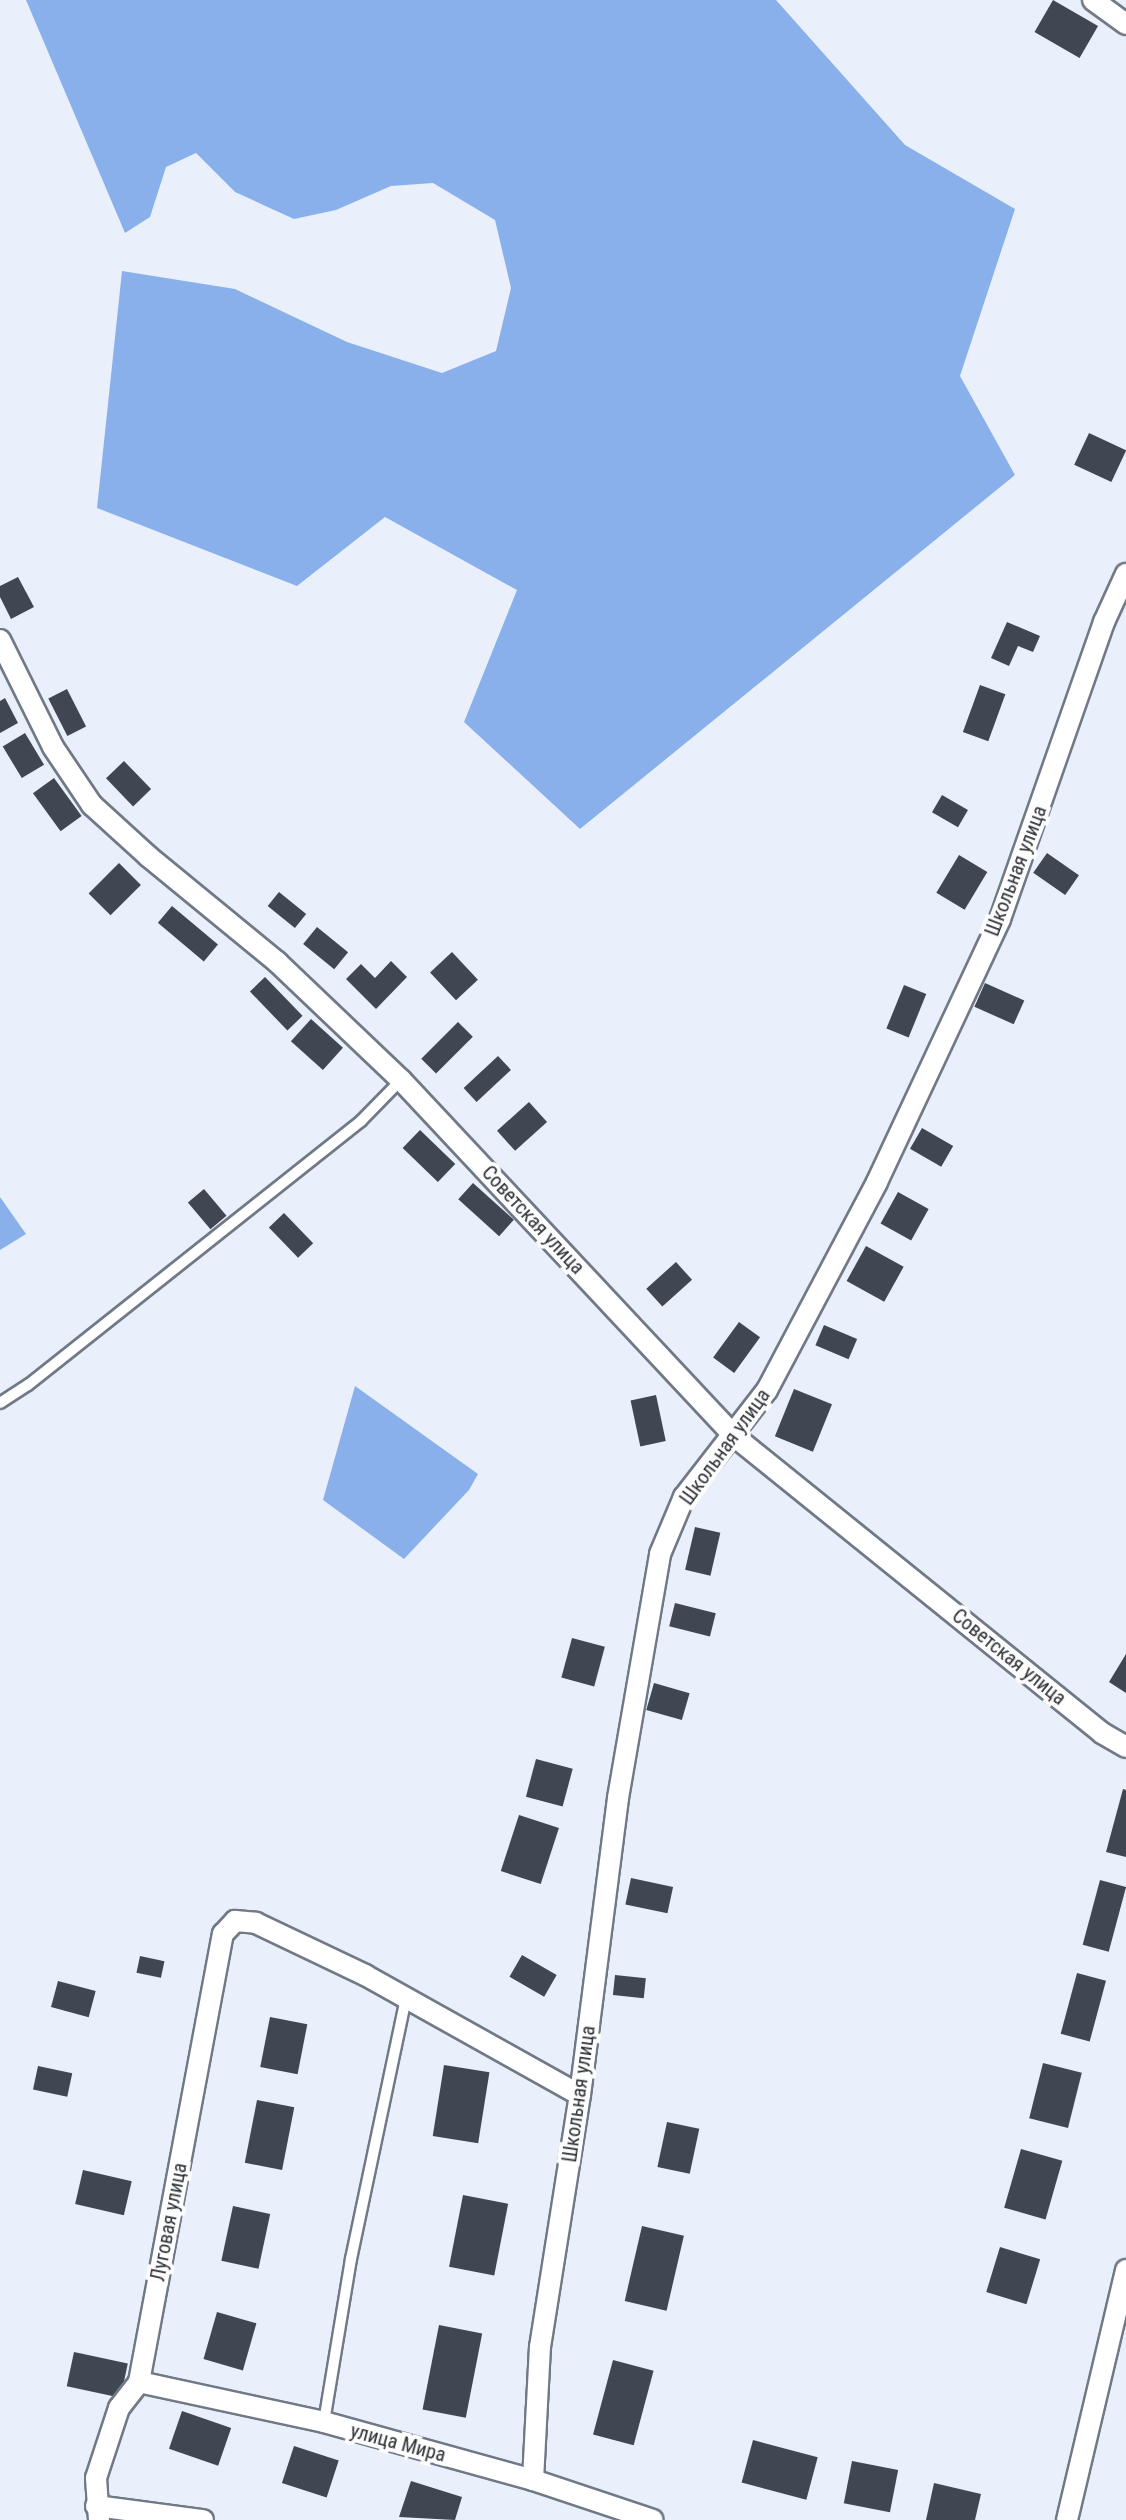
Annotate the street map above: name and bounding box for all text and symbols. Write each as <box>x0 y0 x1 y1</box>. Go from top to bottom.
street label: Школьная улица <box>980 802 1052 940</box>
street label: Советская улица <box>477 1161 589 1279</box>
street label: Школьная улица <box>675 1384 775 1510</box>
street label: Советская улица <box>947 1604 1071 1710</box>
street label: Школьная улица <box>558 2024 600 2164</box>
street label: Луговая улица <box>146 2161 192 2283</box>
street label: улица Мира <box>348 2419 448 2467</box>

